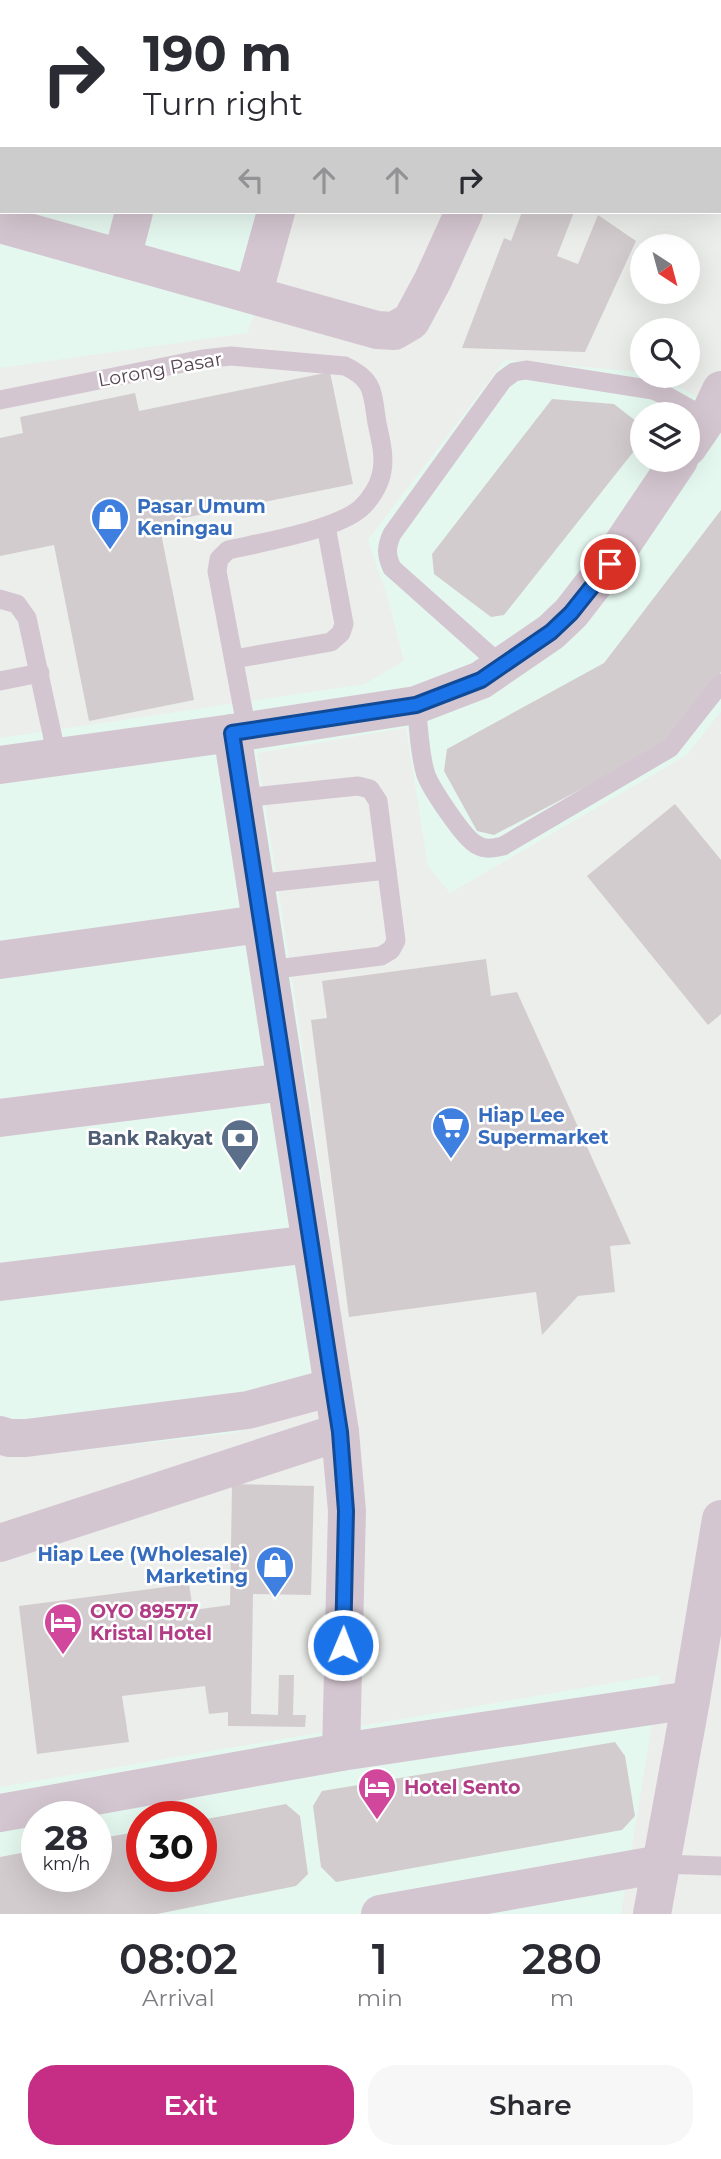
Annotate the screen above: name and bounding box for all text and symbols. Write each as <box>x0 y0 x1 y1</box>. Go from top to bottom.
text: 190 m <box>143 24 292 83</box>
icon: right <box>28 28 119 119</box>
text: Turn right <box>143 84 303 123</box>
icon: left <box>232 161 270 199</box>
icon: ahead <box>305 161 343 199</box>
icon: ahead <box>378 161 416 199</box>
icon: right <box>451 161 489 199</box>
north arrow <box>630 234 700 304</box>
map controls <box>630 234 700 472</box>
button: search <box>630 318 700 388</box>
street label: Lorong Pasar <box>96 347 224 392</box>
button: layers <box>630 402 700 472</box>
place label: Pasar Umum Keningau <box>137 495 266 540</box>
shop icon: Pasar Umum Keningau <box>89 496 131 551</box>
pin <box>580 534 640 594</box>
icon: arrive <box>591 545 629 583</box>
place label: Hiap Lee Supermarket <box>478 1104 608 1149</box>
supermarket icon: Hiap Lee Supermarket <box>430 1105 472 1160</box>
bank icon: Bank Rakyat <box>219 1117 261 1172</box>
place label: Bank Rakyat <box>87 1127 213 1150</box>
place label: Hiap Lee (Wholesale) Marketing <box>37 1543 248 1588</box>
shop icon: Hiap Lee (Wholesale) Marketing <box>254 1544 296 1599</box>
place label: OYO 89577 Kristal Hotel <box>90 1600 212 1645</box>
hotel icon: OYO 89577 Kristal Hotel <box>42 1601 84 1656</box>
position arrow <box>306 1608 380 1682</box>
hotel icon: Hotel Sento <box>356 1766 398 1821</box>
place label: Hotel Sento <box>404 1776 520 1799</box>
speed limit sign: 30 <box>126 1801 217 1892</box>
text: 28 <box>45 1816 88 1859</box>
text: km/h <box>42 1853 91 1875</box>
text: 08:02 <box>119 1933 238 1985</box>
text: 1 <box>372 1933 388 1985</box>
text: 280 <box>522 1933 602 1985</box>
text: Arrival <box>142 1984 215 2012</box>
text: min <box>357 1984 403 2012</box>
text: m <box>550 1984 574 2012</box>
button: Exit <box>28 2065 354 2145</box>
button: Share <box>368 2065 693 2145</box>

